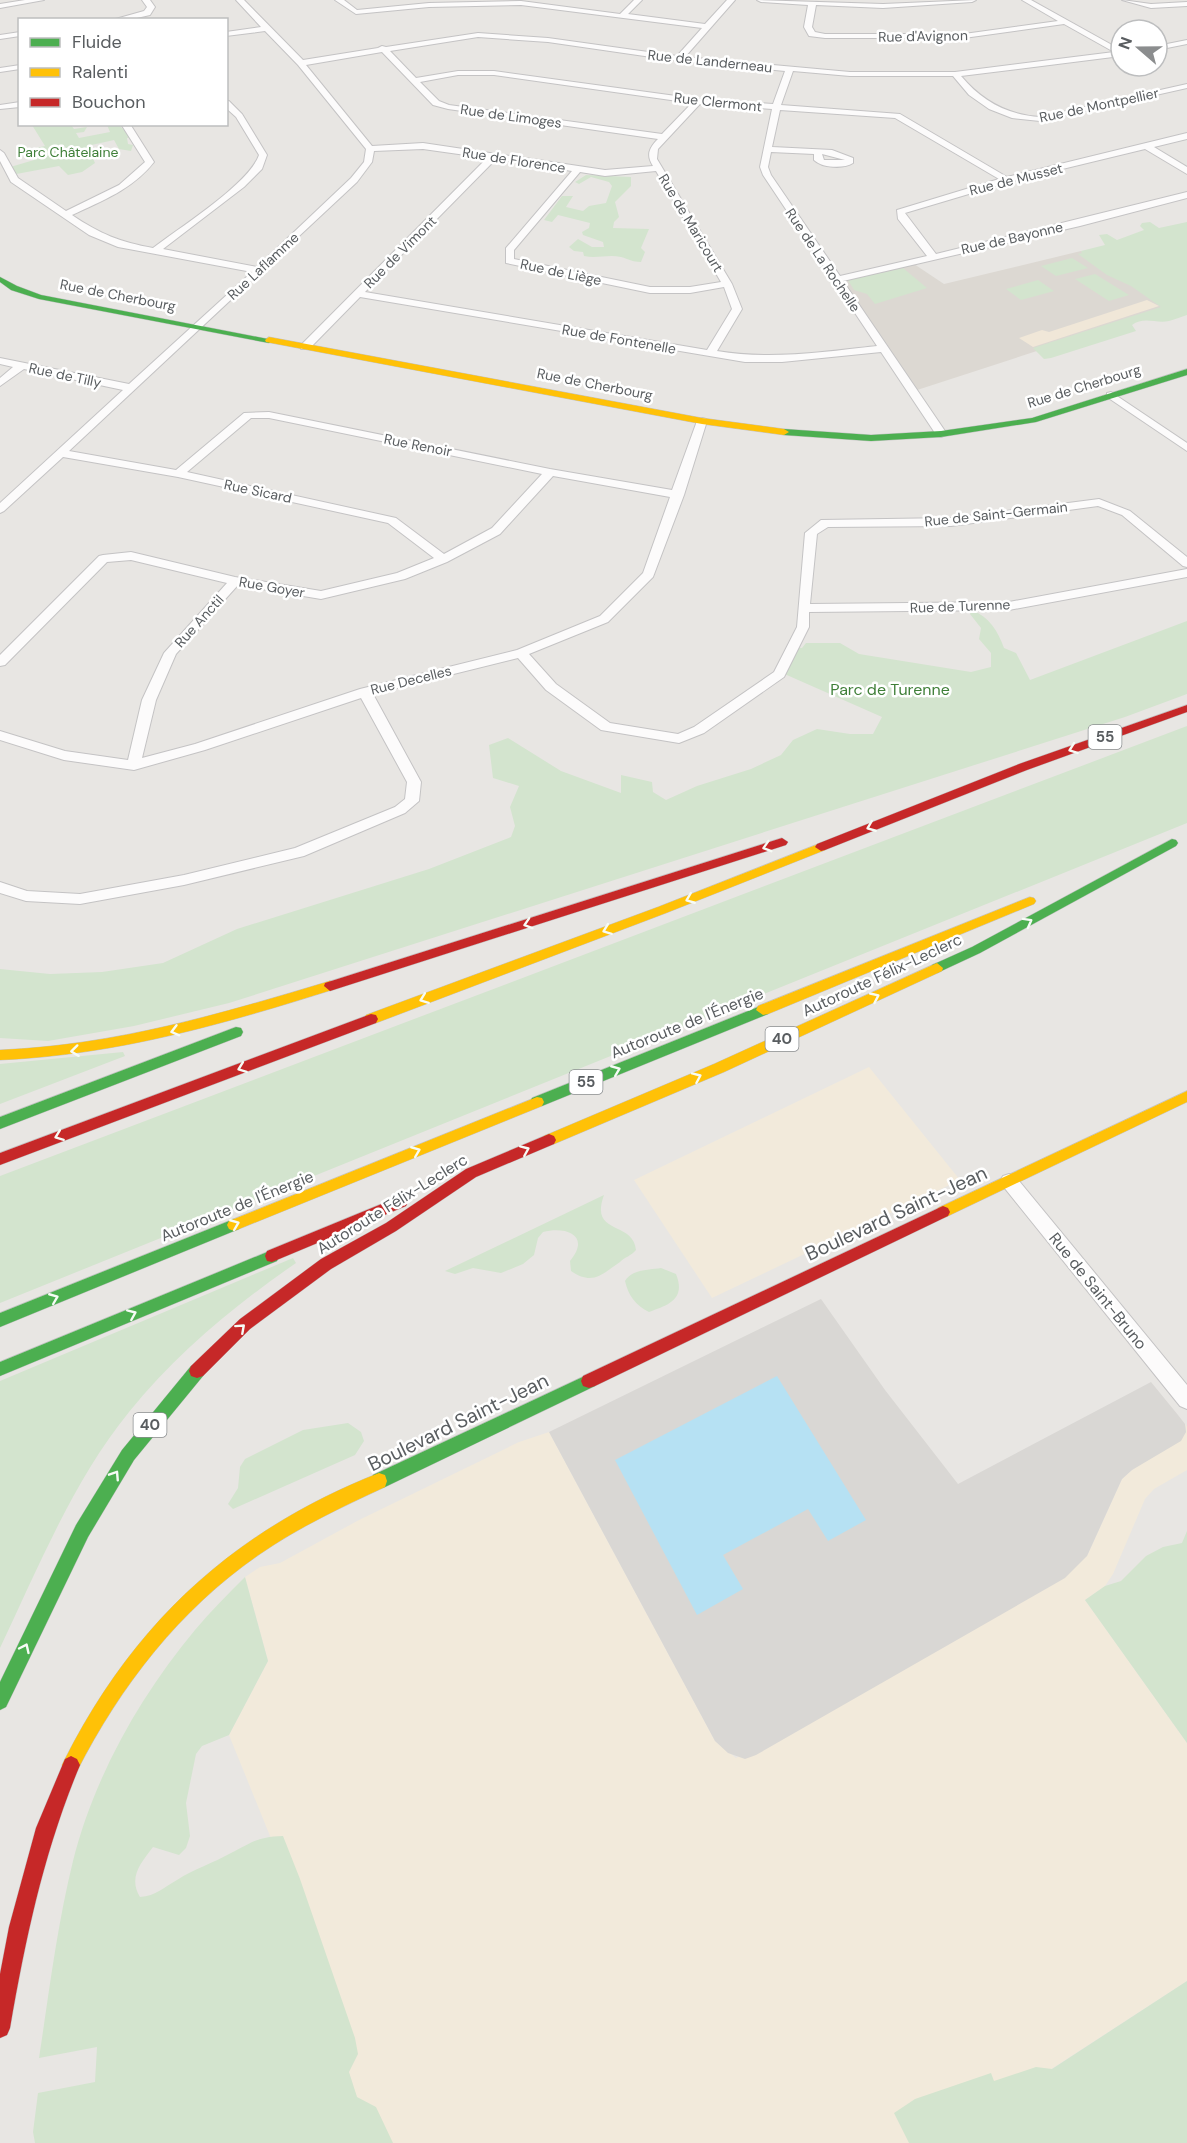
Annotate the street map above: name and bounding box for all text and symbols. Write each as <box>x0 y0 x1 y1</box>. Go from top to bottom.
legend <box>18 18 228 126</box>
north arrow <box>1109 18 1169 78</box>
street label: Rue d'Avignon <box>878 26 968 46</box>
text: Fluide <box>72 30 122 54</box>
text: N <box>1114 34 1137 52</box>
street label: Rue de Landerneau <box>647 46 773 76</box>
text: Ralenti <box>72 60 128 84</box>
street label: Rue de Montpellier <box>1038 84 1160 126</box>
street label: Rue Clermont <box>673 88 763 116</box>
text: Bouchon <box>72 90 146 114</box>
street label: Rue de Limoges <box>459 100 563 132</box>
park label: Parc Châtelaine <box>18 143 118 161</box>
street label: Rue de Florence <box>461 143 567 177</box>
street label: Rue de Musset <box>967 159 1065 199</box>
street label: Rue de Maricourt <box>655 171 727 275</box>
street label: Rue de La Rochelle <box>782 205 864 315</box>
street label: Rue de Vimont <box>360 212 440 292</box>
street label: Rue de Bayonne <box>959 218 1065 258</box>
street label: Rue Laflamme <box>223 228 303 304</box>
street label: Rue de Liège <box>519 255 603 289</box>
street label: Rue de Cherbourg <box>59 275 178 315</box>
street label: Rue de Fontenelle <box>561 320 677 358</box>
street label: Rue de Tilly <box>27 359 103 392</box>
street label: Rue de Cherbourg <box>1025 360 1143 412</box>
street label: Rue de Cherbourg <box>536 364 655 404</box>
street label: Rue Renoir <box>383 430 453 460</box>
street label: Rue Sicard <box>222 475 294 507</box>
street label: Rue de Saint-Germain <box>924 498 1068 530</box>
street label: Rue Goyer <box>238 572 306 602</box>
street label: Rue Anctil <box>171 591 227 651</box>
street label: Rue de Turenne <box>909 595 1011 617</box>
street label: Rue Decelles <box>369 661 453 699</box>
park label: Parc de Turenne <box>830 679 950 700</box>
road number: 55 <box>1088 725 1122 749</box>
one-way arrow <box>1068 742 1079 755</box>
one-way arrow <box>866 820 877 832</box>
one-way arrow <box>762 840 773 852</box>
one-way arrow <box>685 892 696 904</box>
one-way arrow <box>523 916 534 929</box>
one-way arrow <box>1022 918 1032 929</box>
one-way arrow <box>602 923 613 936</box>
street label: Autoroute Félix-Leclerc <box>799 929 965 1021</box>
street label: Autoroute de l'Énergie <box>607 983 767 1063</box>
one-way arrow <box>420 992 431 1004</box>
one-way arrow <box>868 992 879 1004</box>
one-way arrow <box>170 1024 180 1036</box>
road number: 40 <box>766 1027 798 1051</box>
one-way arrow <box>71 1045 80 1057</box>
one-way arrow <box>237 1060 248 1073</box>
one-way arrow <box>609 1065 620 1077</box>
road number: 55 <box>570 1070 602 1094</box>
one-way arrow <box>691 1072 702 1084</box>
one-way arrow <box>55 1129 65 1142</box>
one-way arrow <box>519 1145 530 1157</box>
one-way arrow <box>409 1146 420 1158</box>
street label: Autoroute Félix-Leclerc <box>313 1149 471 1259</box>
street label: Boulevard Saint-Jean <box>801 1159 991 1267</box>
street label: Autoroute de l'Énergie <box>157 1166 317 1246</box>
one-way arrow <box>229 1219 240 1231</box>
street label: Rue de Saint-Bruno <box>1044 1228 1152 1354</box>
one-way arrow <box>48 1293 59 1305</box>
one-way arrow <box>125 1309 136 1321</box>
one-way arrow <box>235 1324 245 1335</box>
street label: Boulevard Saint-Jean <box>363 1367 553 1477</box>
road number: 40 <box>134 1413 166 1437</box>
one-way arrow <box>107 1471 118 1482</box>
one-way arrow <box>17 1644 29 1655</box>

